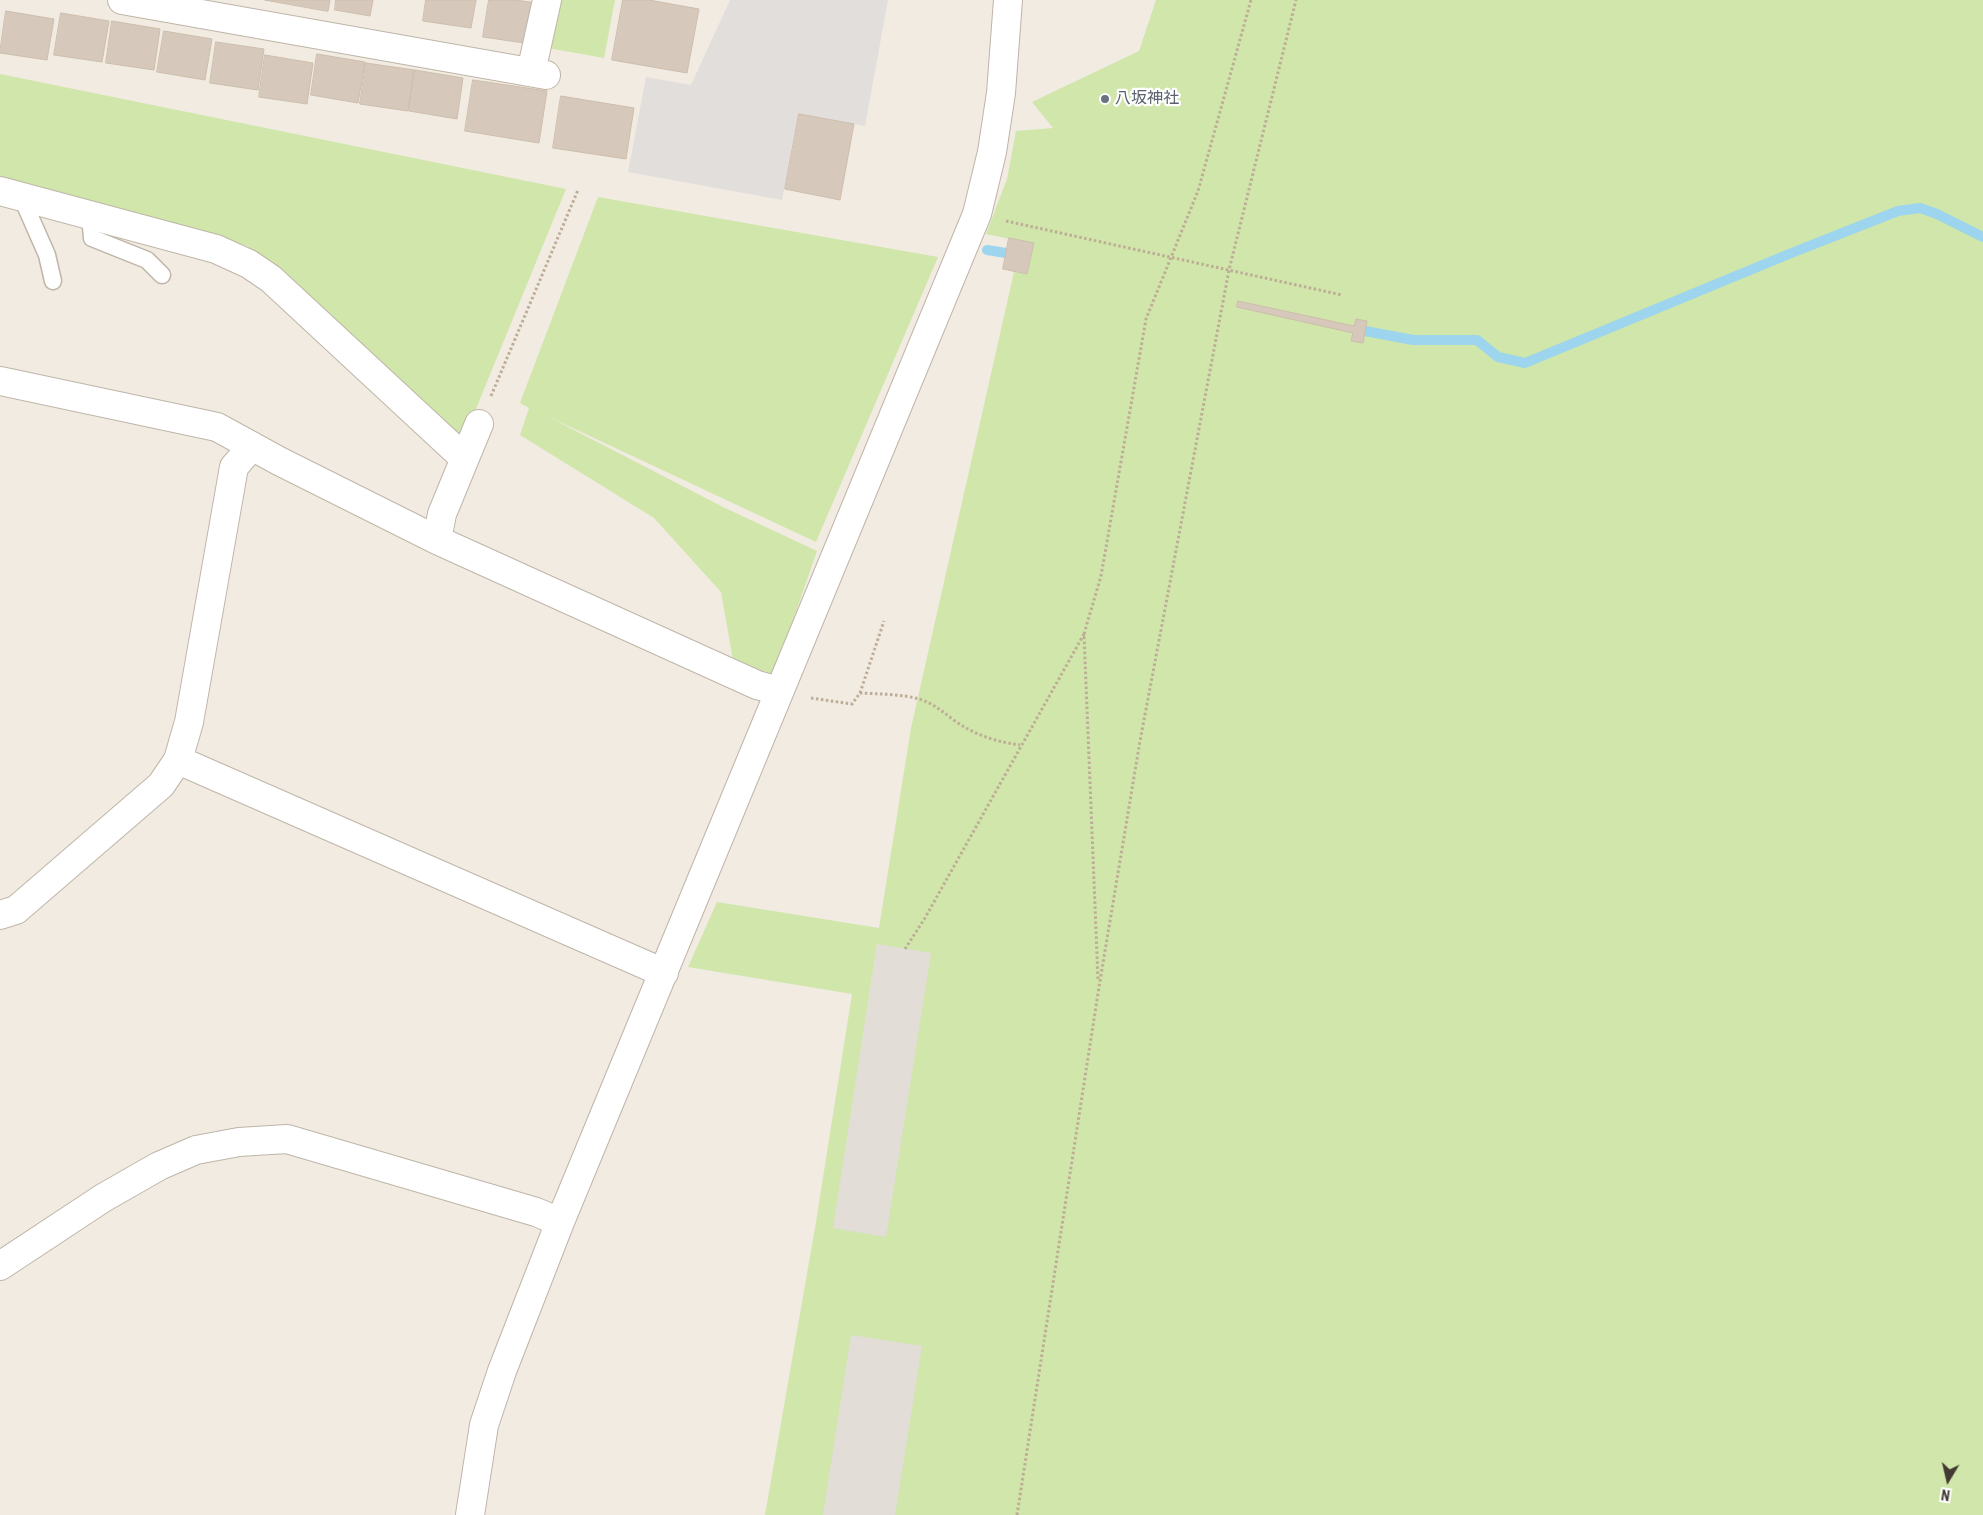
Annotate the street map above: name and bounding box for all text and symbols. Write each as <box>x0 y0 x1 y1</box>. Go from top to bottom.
place label: 八坂神社 <box>1115 89 1179 109</box>
marker: 八坂神社 <box>1099 93 1111 105</box>
north arrow <box>1923 1455 1973 1505</box>
text: N <box>1940 1486 1951 1503</box>

